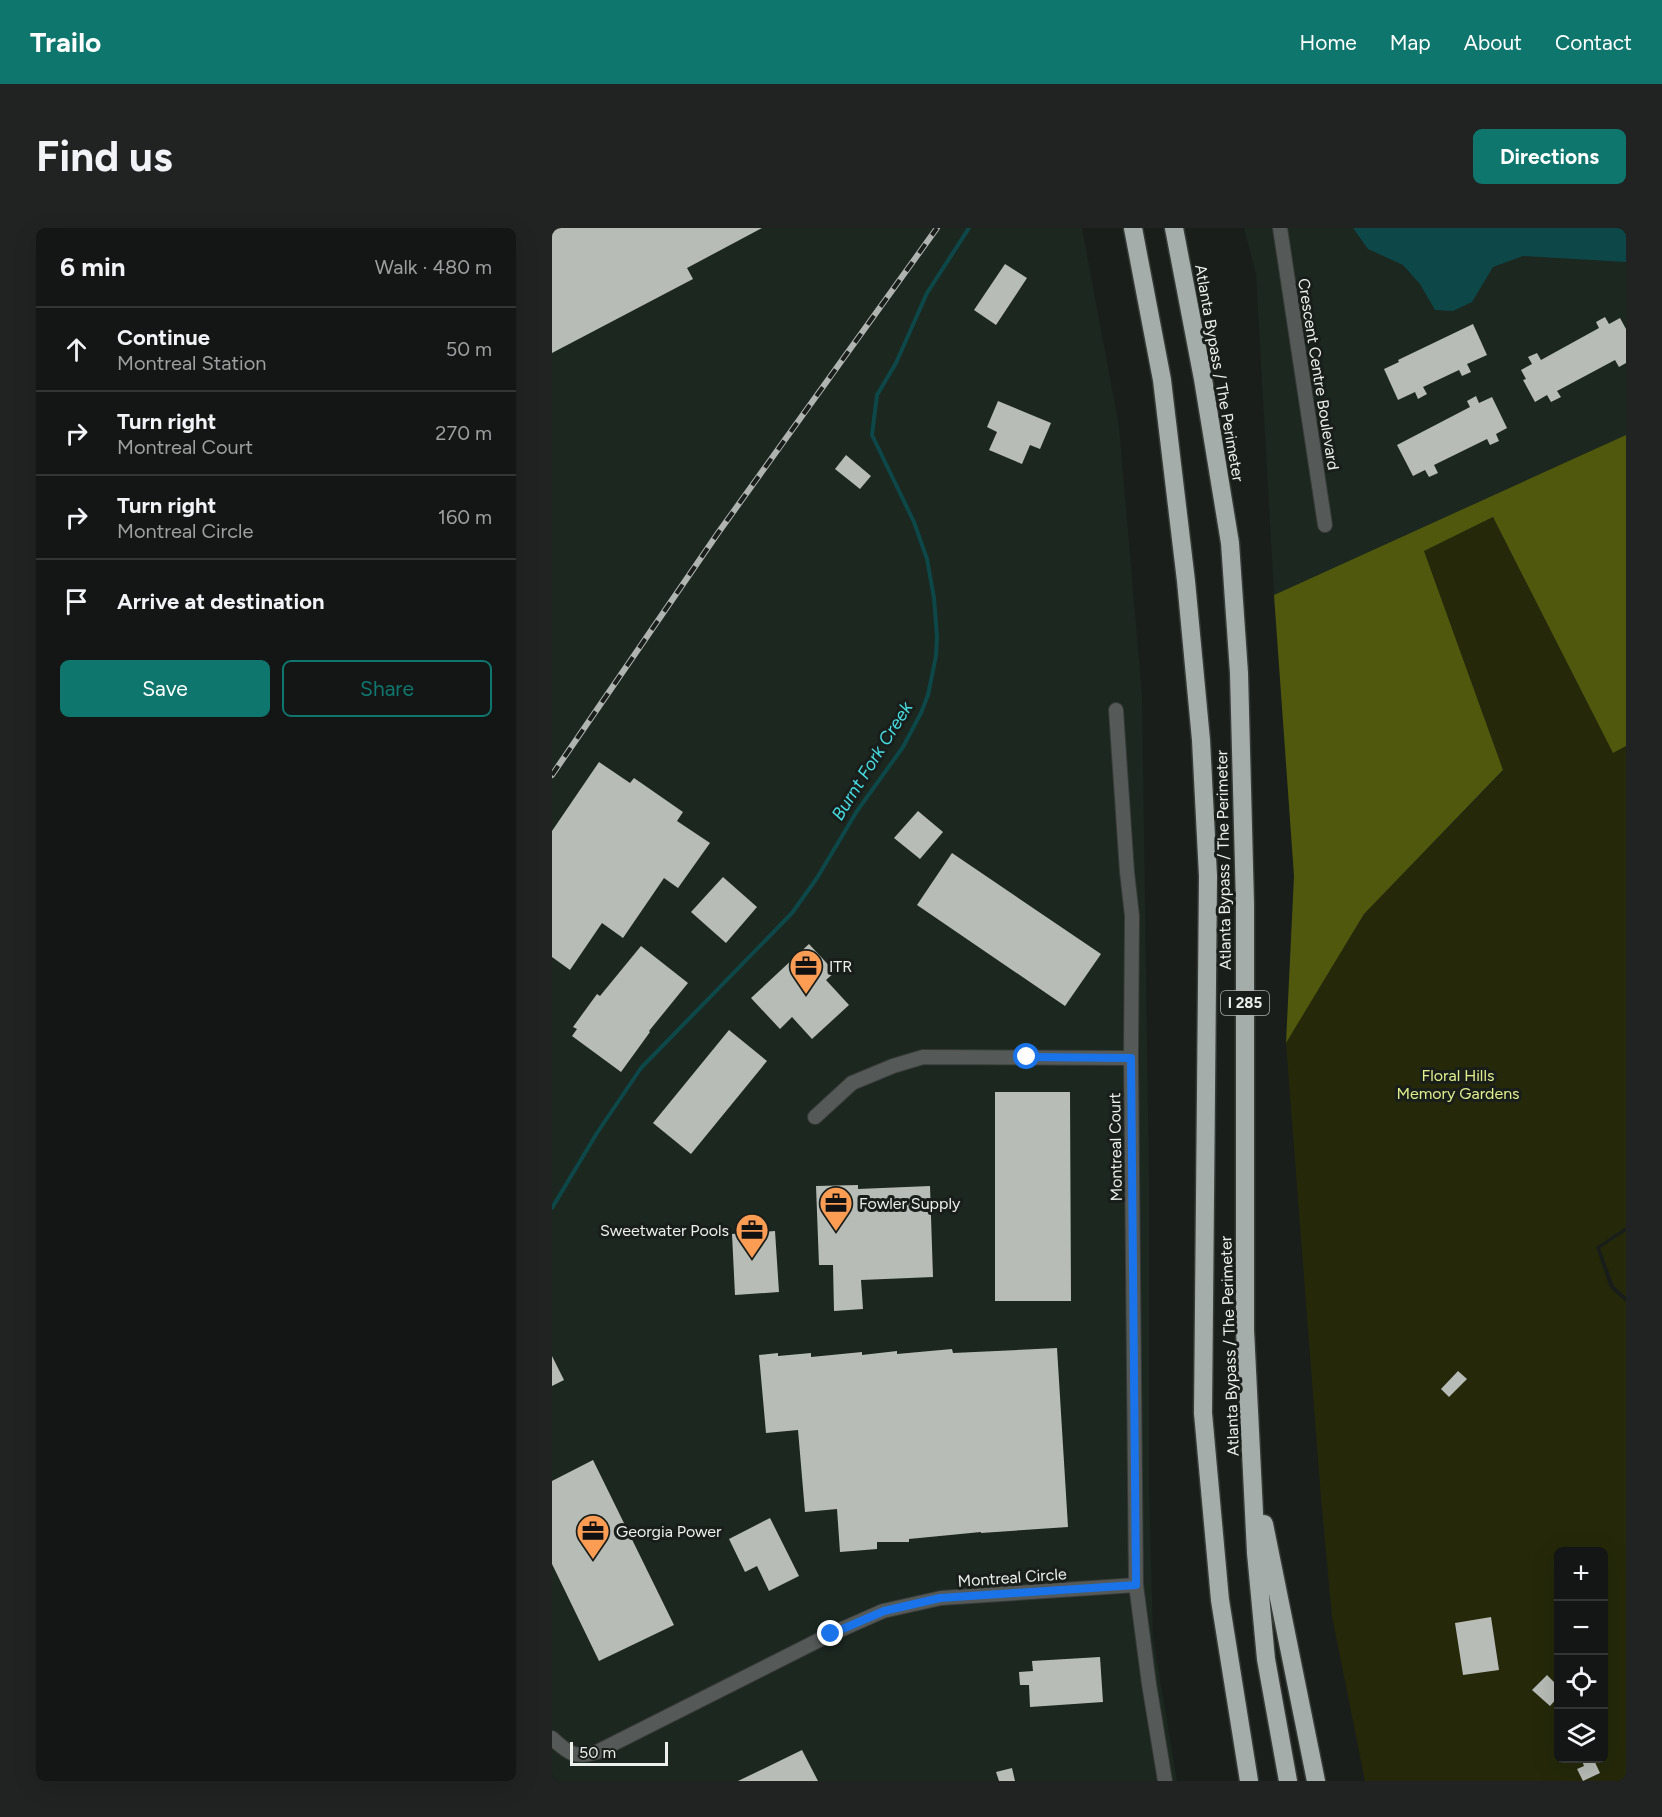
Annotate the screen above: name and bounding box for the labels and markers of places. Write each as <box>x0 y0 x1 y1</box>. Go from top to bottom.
office icon: ITR <box>788 948 824 995</box>
place label: ITR <box>829 957 852 976</box>
office icon: Fowler Supply <box>818 1185 854 1232</box>
place label: Fowler Supply <box>859 1194 961 1213</box>
office icon: Sweetwater Pools <box>734 1212 770 1259</box>
place label: Sweetwater Pools <box>600 1221 729 1240</box>
office icon: Georgia Power <box>575 1513 611 1560</box>
place label: Georgia Power <box>616 1522 722 1541</box>

